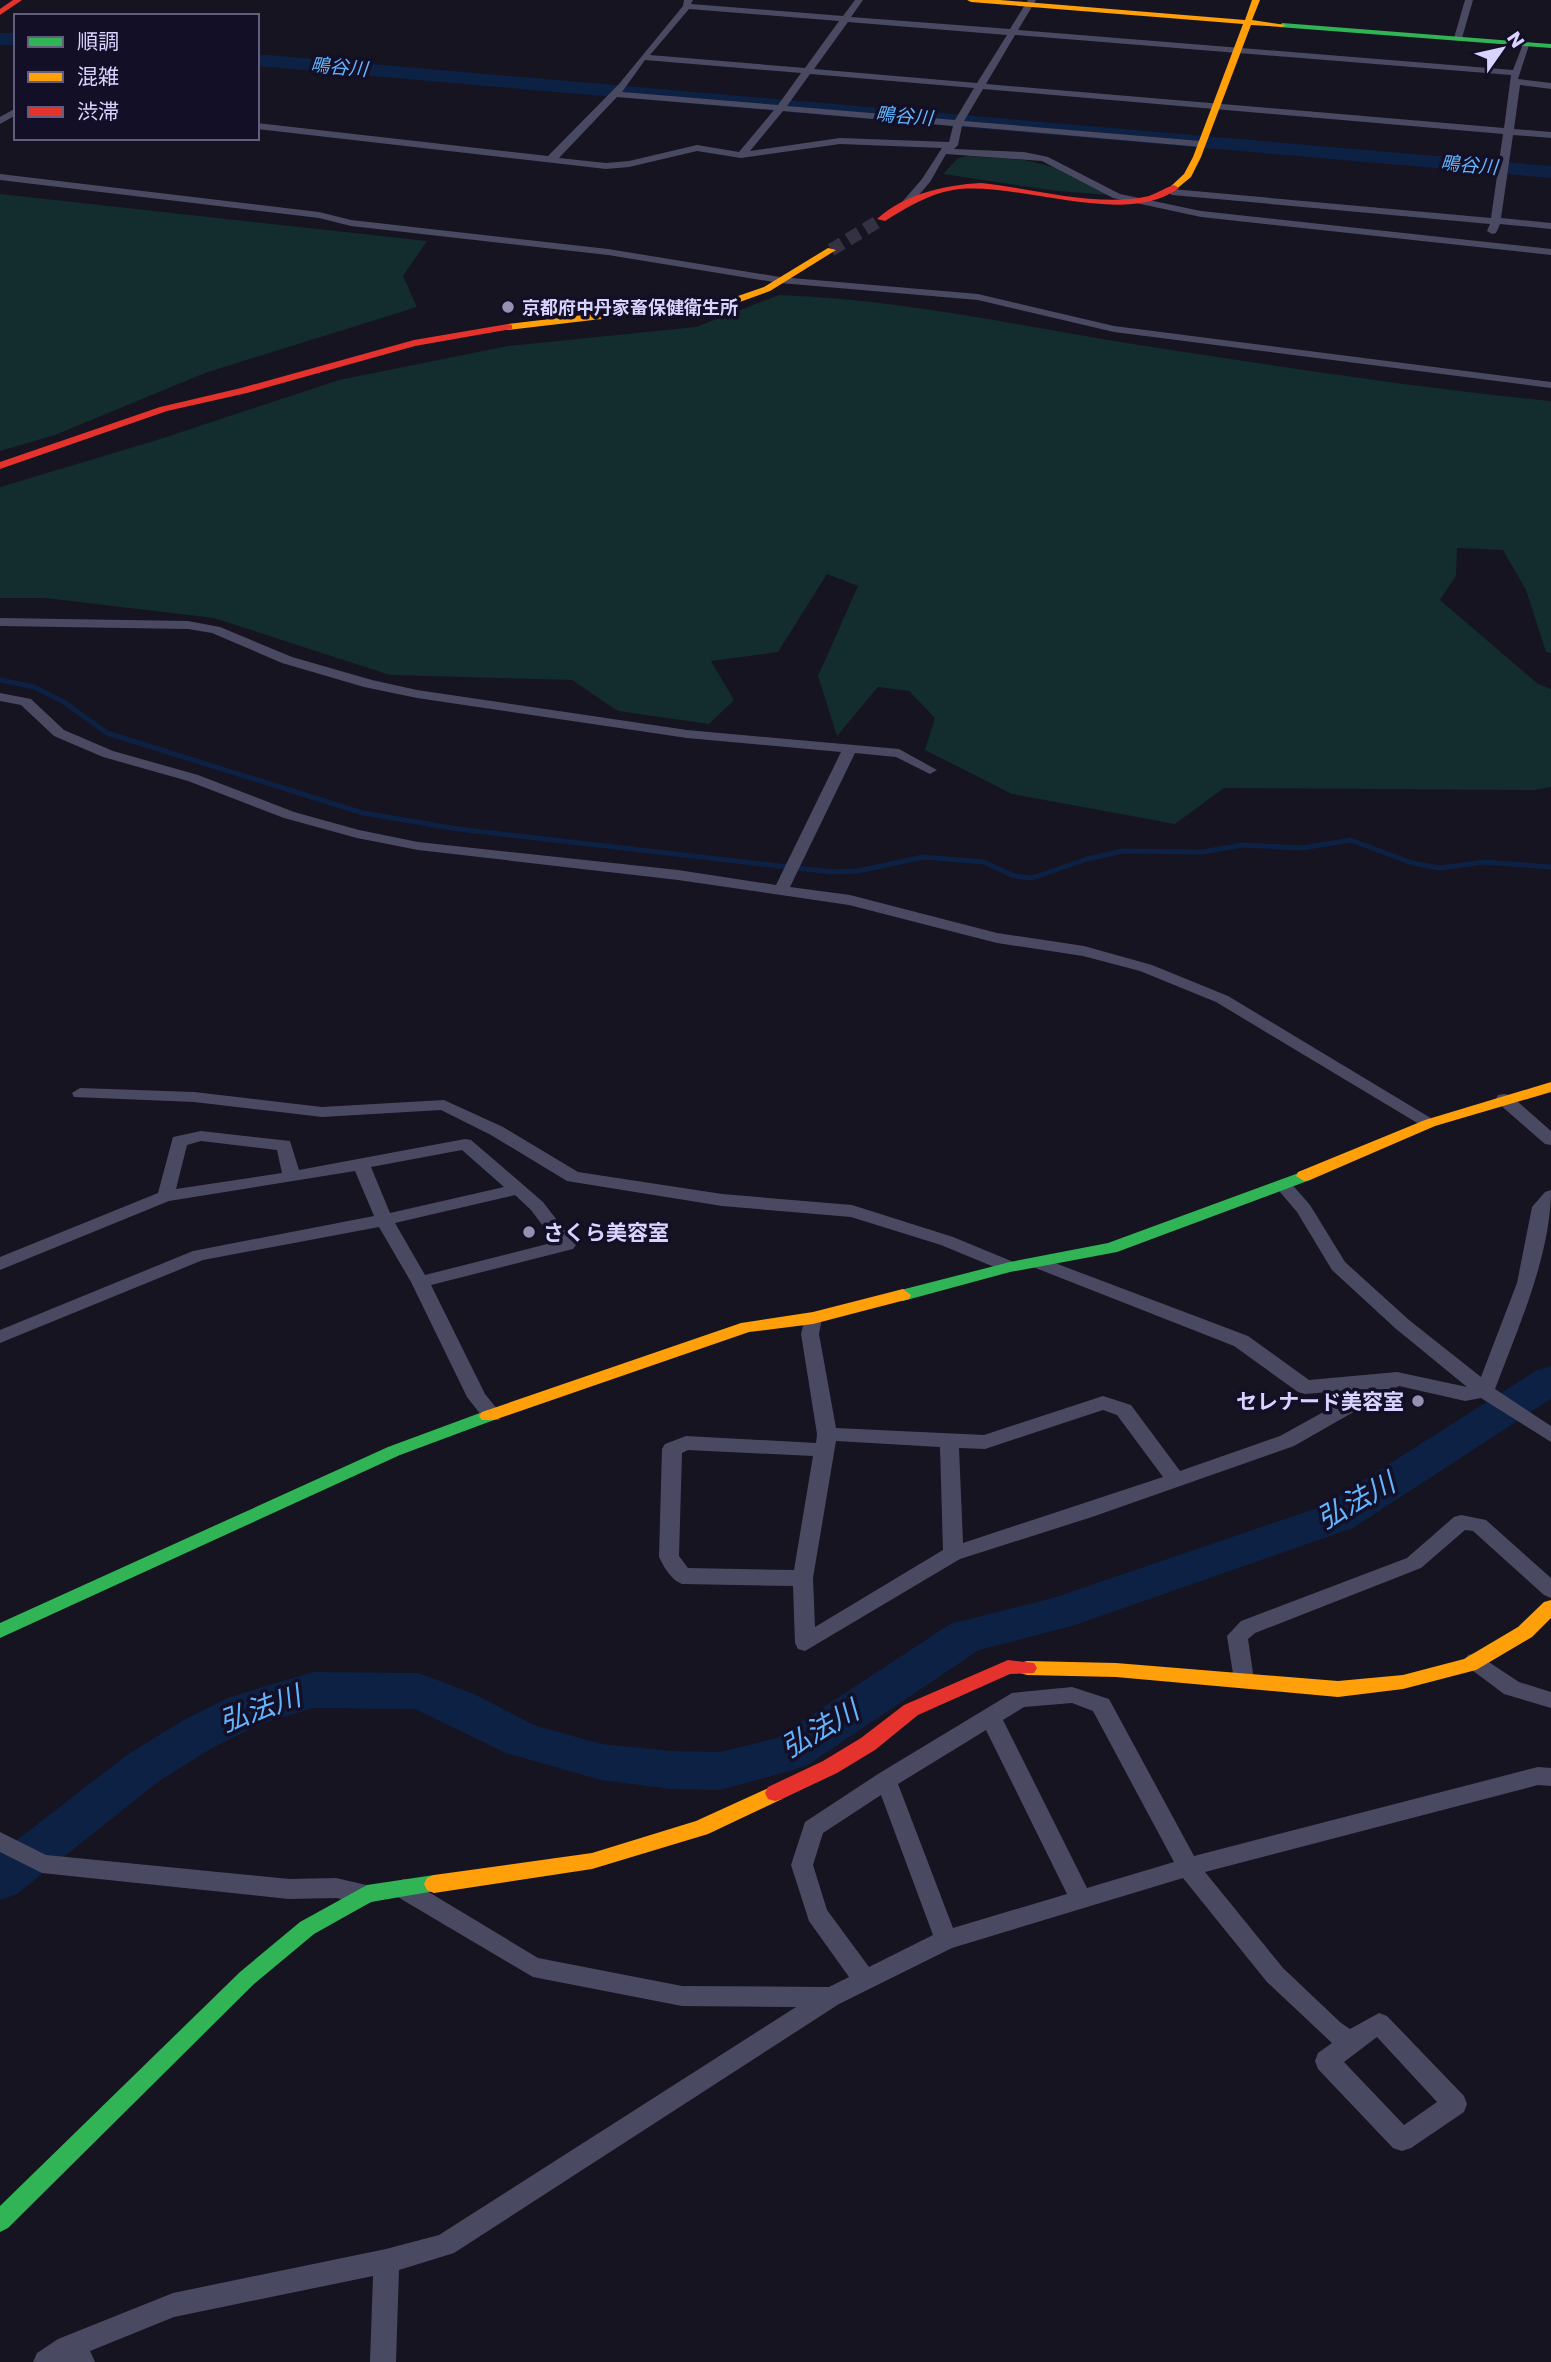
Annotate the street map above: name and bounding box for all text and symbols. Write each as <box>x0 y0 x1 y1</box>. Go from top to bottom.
legend <box>14 14 259 140</box>
north arrow <box>1467 14 1537 84</box>
text: N <box>1500 26 1531 53</box>
text: 順調 <box>77 27 119 56</box>
water label: 鴫谷川 <box>309 51 371 83</box>
text: 混雑 <box>77 62 119 91</box>
text: 渋滞 <box>77 97 119 126</box>
water label: 鴫谷川 <box>874 100 936 132</box>
water label: 鴫谷川 <box>1439 149 1501 181</box>
place label: 京都府中丹家畜保健衛生所 <box>522 295 738 320</box>
marker: 京都府中丹家畜保健衛生所 <box>500 299 516 315</box>
place label: さくら美容室 <box>543 1218 669 1247</box>
marker: さくら美容室 <box>521 1224 537 1240</box>
place label: セレナード美容室 <box>1236 1387 1404 1416</box>
marker: セレナード美容室 <box>1410 1393 1426 1409</box>
water label: 弘法川 <box>1310 1462 1405 1538</box>
water label: 弘法川 <box>214 1675 309 1742</box>
water label: 弘法川 <box>774 1690 869 1767</box>

